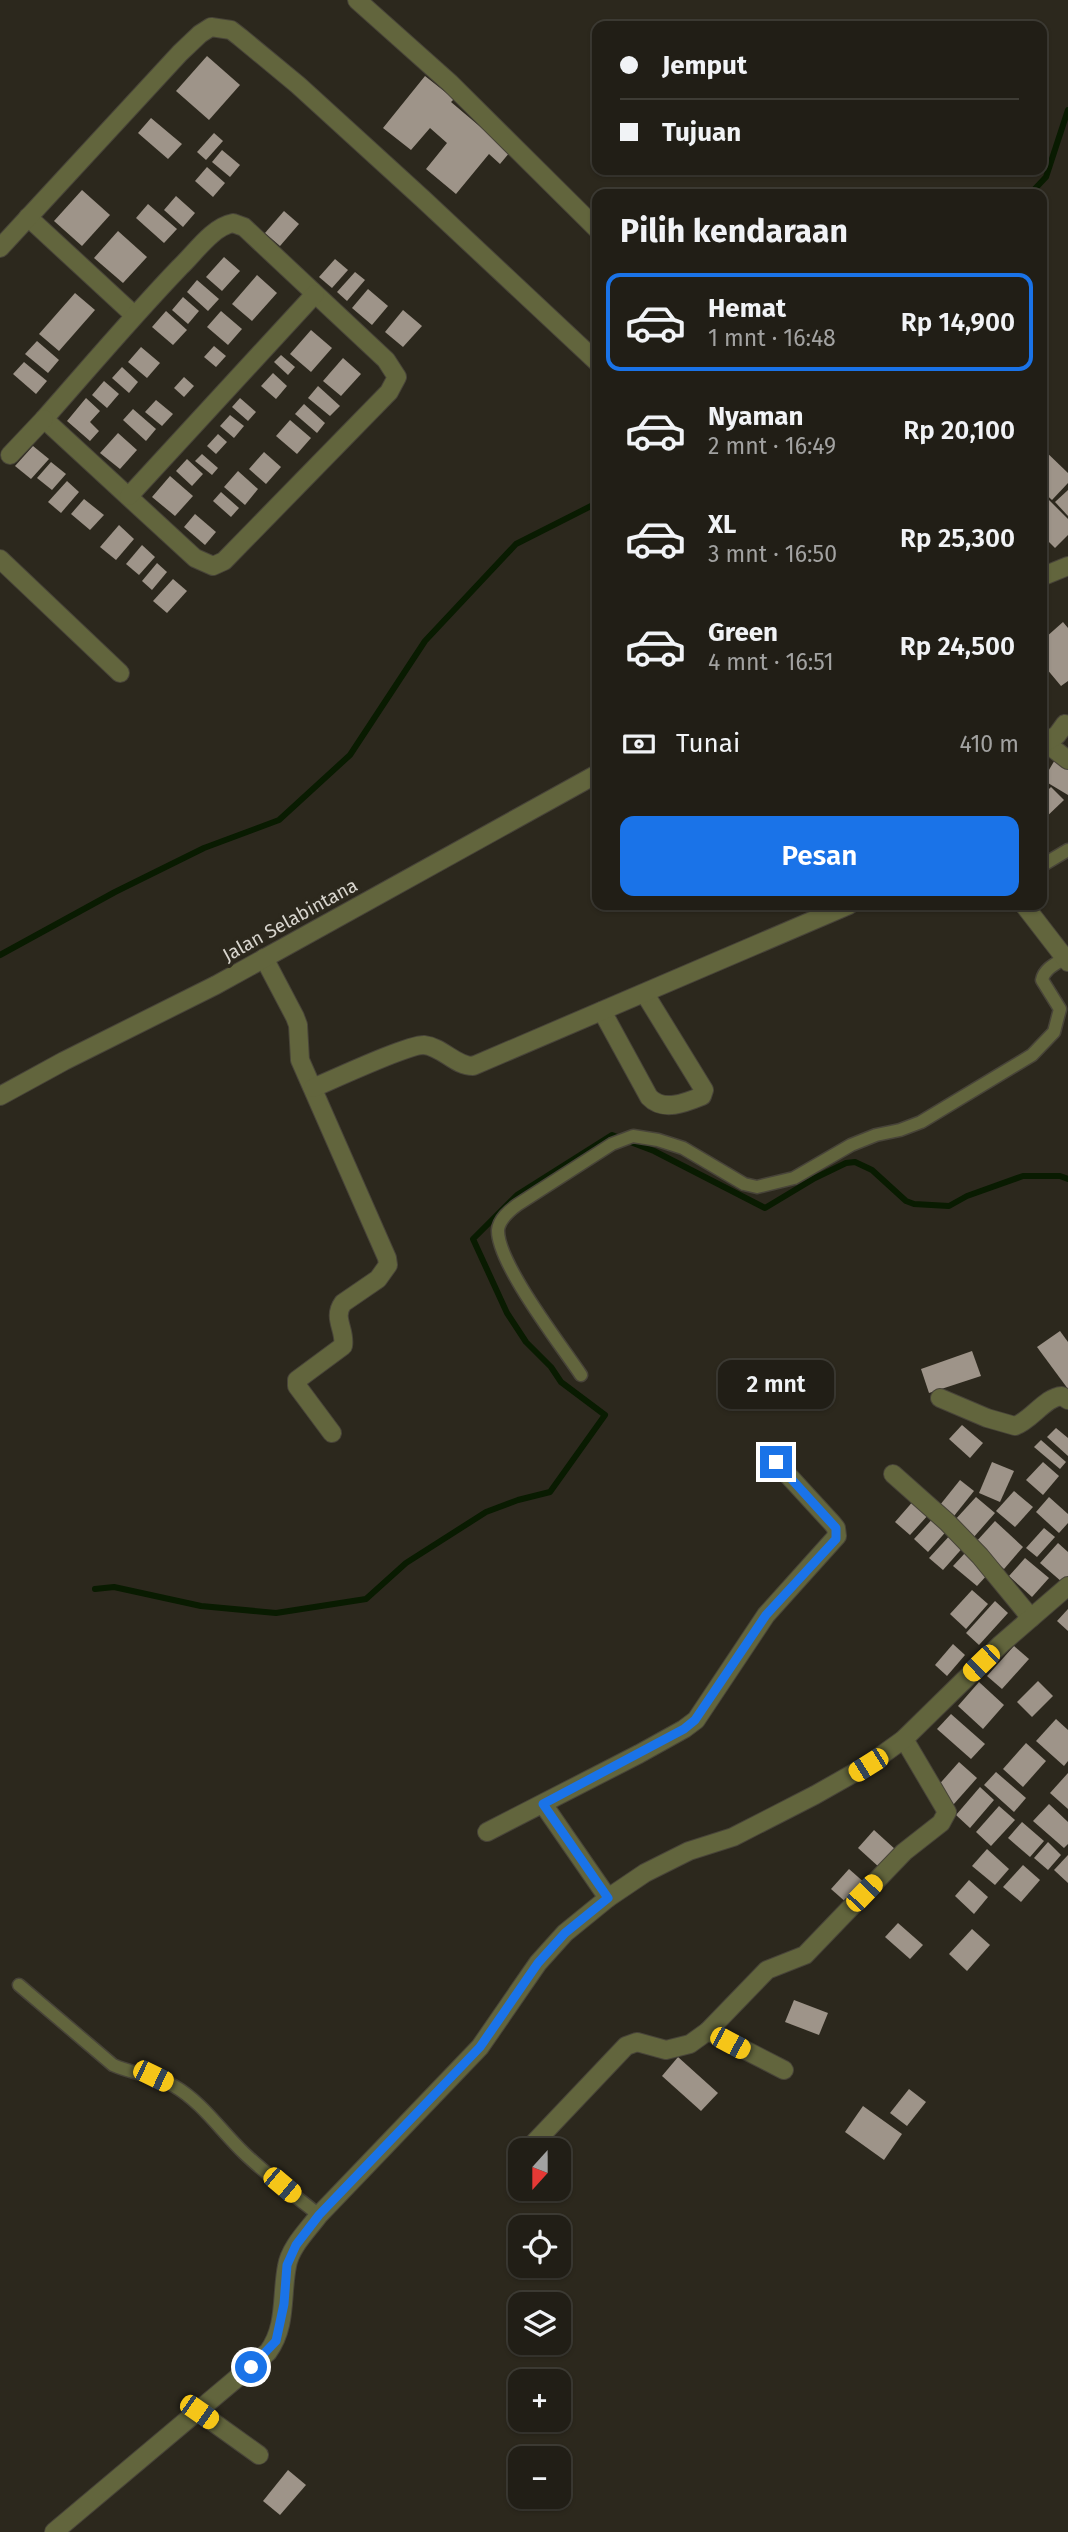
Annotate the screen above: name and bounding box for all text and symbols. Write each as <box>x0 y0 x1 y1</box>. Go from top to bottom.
text: Jemput <box>662 50 747 81</box>
text: Tujuan <box>662 117 741 148</box>
text: Pilih kendaraan <box>620 212 848 250</box>
icon: car <box>624 291 687 354</box>
text: Hemat <box>708 293 786 324</box>
text: Rp 14,900 <box>901 307 1015 338</box>
text: 1 mnt · 16:48 <box>708 324 836 352</box>
icon: car <box>624 399 687 462</box>
text: Nyaman <box>708 401 804 432</box>
text: Rp 20,100 <box>903 415 1015 446</box>
text: 2 mnt · 16:49 <box>708 432 836 460</box>
icon: car <box>624 507 687 570</box>
text: XL <box>708 509 736 540</box>
text: Rp 25,300 <box>900 523 1015 554</box>
text: 3 mnt · 16:50 <box>708 540 837 568</box>
icon: car <box>624 615 687 678</box>
text: Green <box>708 617 778 648</box>
text: Rp 24,500 <box>900 631 1015 662</box>
text: 4 mnt · 16:51 <box>708 648 834 676</box>
icon: cash <box>620 725 658 763</box>
text: Tunai <box>676 728 740 759</box>
text: 410 m <box>959 730 1019 758</box>
button: Pesan <box>620 816 1019 896</box>
street label: Jalan Selabintana <box>219 873 361 967</box>
callout: 2 mnt <box>718 1360 834 1410</box>
text: 2 mnt <box>747 1370 805 1398</box>
route end <box>760 1446 792 1478</box>
car <box>959 1641 1004 1685</box>
car <box>845 1745 892 1785</box>
car <box>842 1871 887 1915</box>
car <box>707 2024 754 2062</box>
car <box>130 2057 177 2095</box>
north arrow <box>508 2138 570 2202</box>
map controls <box>508 2138 571 2509</box>
car <box>260 2163 305 2207</box>
button: locate <box>508 2215 571 2278</box>
button: layers <box>508 2292 571 2355</box>
route start <box>235 2351 267 2383</box>
button: + <box>508 2369 571 2432</box>
car <box>176 2391 223 2433</box>
button: − <box>508 2446 571 2509</box>

